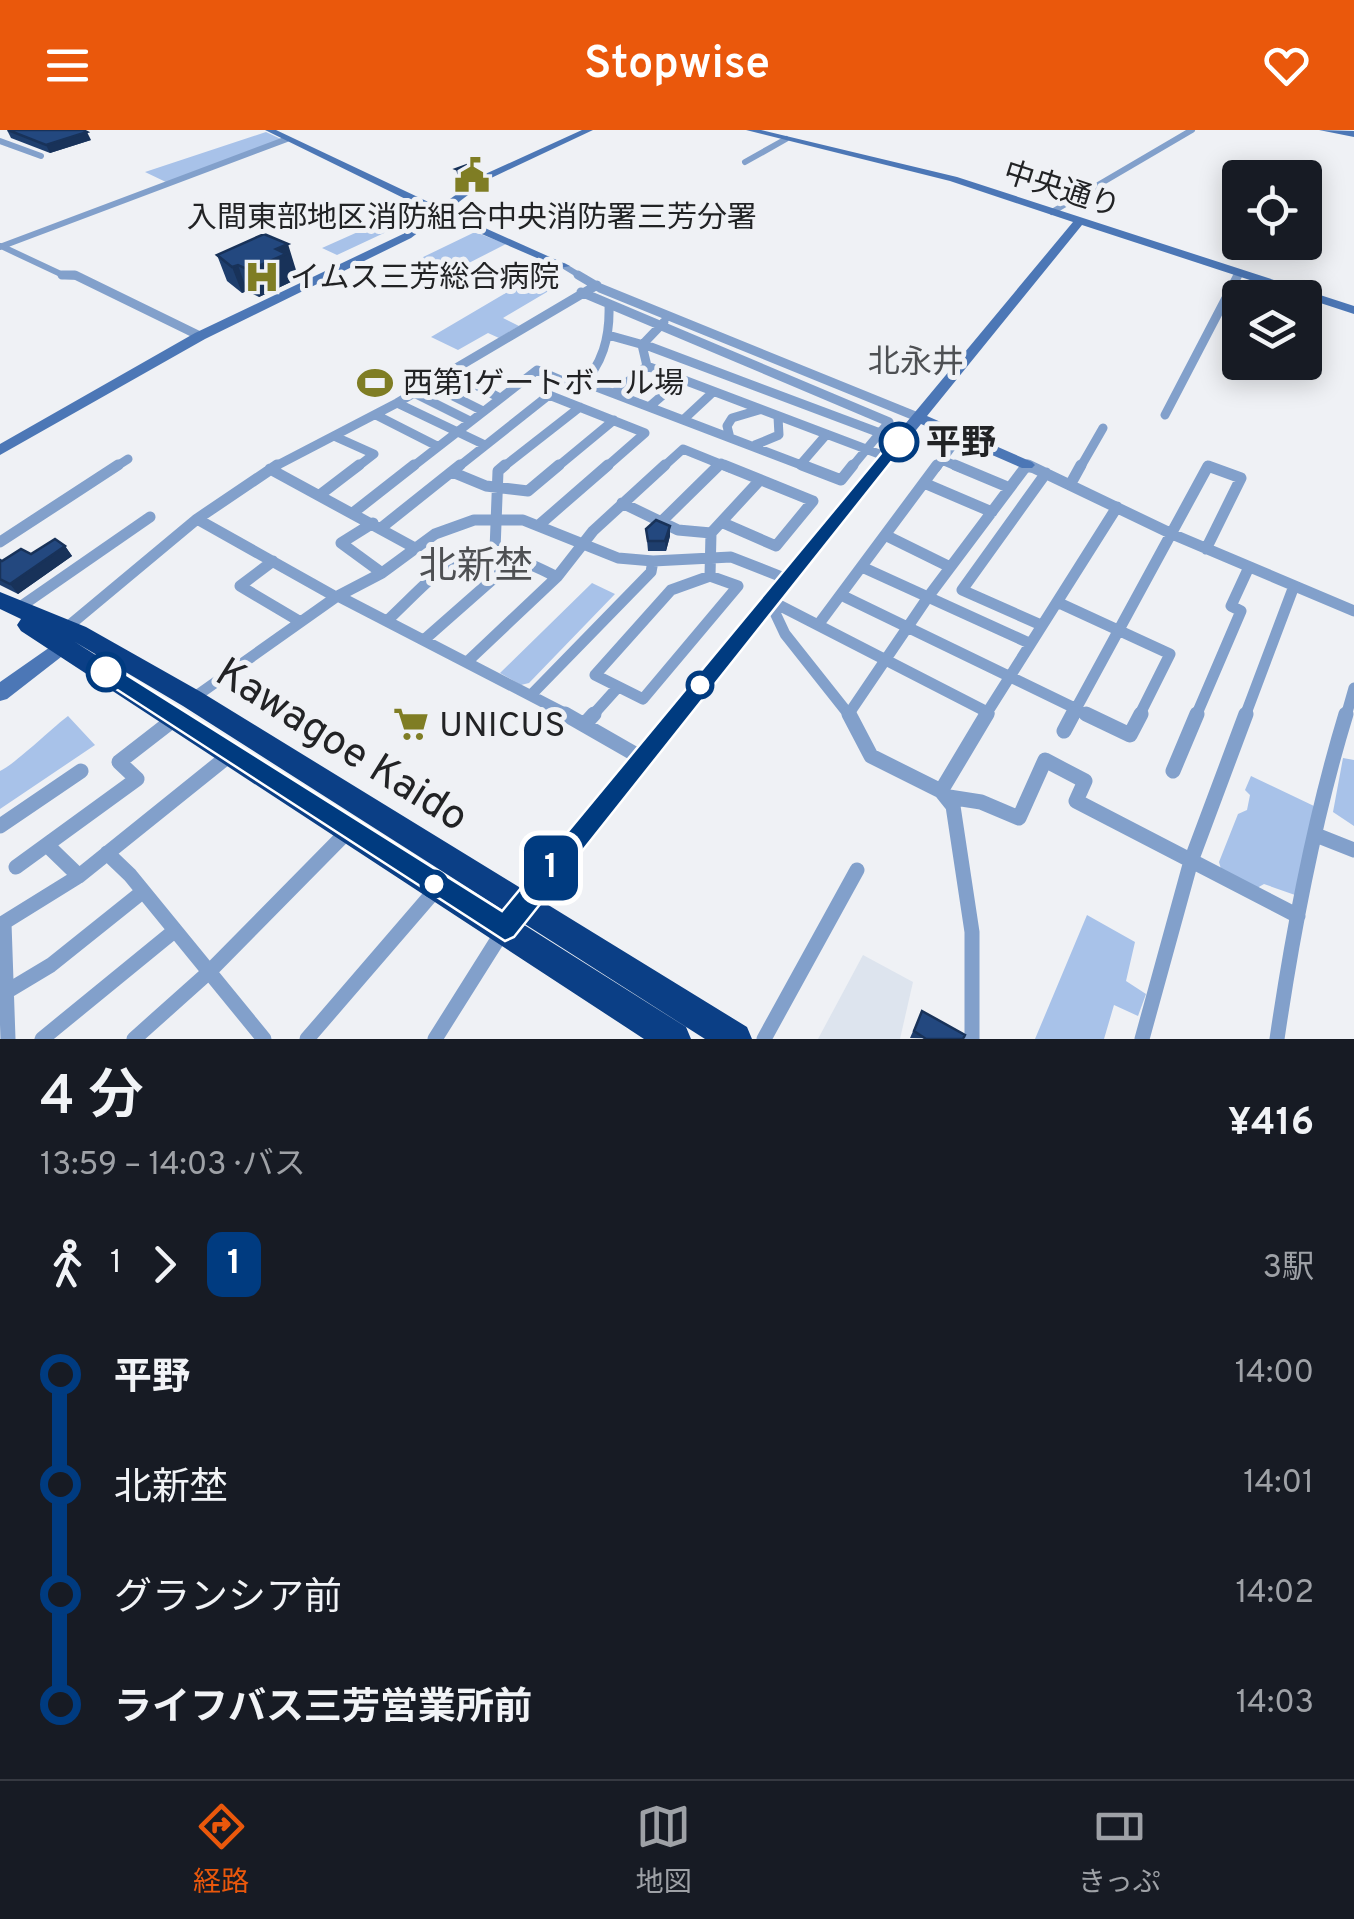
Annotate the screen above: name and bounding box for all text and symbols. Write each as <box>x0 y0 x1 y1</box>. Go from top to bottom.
text: Stopwise <box>584 37 770 94</box>
icon: menu <box>40 38 95 93</box>
icon: heart <box>1259 38 1314 93</box>
street label: 中央通り <box>998 155 1124 228</box>
public building icon: 入間東部地区消防組合中央消防署三芳分署 <box>453 156 491 194</box>
map controls <box>1222 160 1322 380</box>
button: locate <box>1222 160 1322 260</box>
place label: 入間東部地区消防組合中央消防署三芳分署 <box>187 201 757 238</box>
hospital icon: イムス三芳総合病院 <box>243 258 281 296</box>
place label: イムス三芳総合病院 <box>290 261 559 298</box>
button: layers <box>1222 280 1322 380</box>
district label: 北永井 <box>868 344 964 384</box>
sports icon: 西第1ゲートボール場 <box>356 364 394 402</box>
place label: 西第1ゲートボール場 <box>403 367 684 404</box>
marker: 平野 <box>880 423 918 461</box>
place label: 平野 <box>926 423 996 467</box>
district label: 北新埜 <box>419 544 533 593</box>
street label: Kawagoe Kaido <box>204 648 477 846</box>
unlabelled marker <box>87 653 125 691</box>
unlabelled marker <box>687 672 713 698</box>
supermarket icon: UNICUS <box>392 705 430 743</box>
place label: UNICUS <box>439 705 565 749</box>
line badge: 1 <box>518 836 584 900</box>
text: 1 <box>544 846 558 890</box>
unlabelled marker <box>421 871 447 897</box>
text: 4 分 <box>40 1064 143 1134</box>
text: ¥416 <box>1228 1100 1314 1149</box>
text: 13:59 – 14:03 · バス <box>40 1146 306 1186</box>
icon: walk <box>40 1237 95 1292</box>
icon: forward <box>137 1237 192 1292</box>
text: 1 <box>227 1242 241 1286</box>
text: 1 <box>110 1244 122 1284</box>
text: 3駅 <box>1263 1249 1314 1289</box>
text: 14:00 <box>1235 1354 1314 1394</box>
text: 平野 <box>114 1355 190 1404</box>
text: 14:01 <box>1243 1464 1314 1504</box>
text: 北新埜 <box>114 1465 228 1514</box>
text: 14:02 <box>1236 1574 1314 1614</box>
text: グランシア前 <box>114 1575 342 1624</box>
text: 14:03 <box>1236 1684 1314 1724</box>
text: ライフバス三芳営業所前 <box>114 1685 532 1734</box>
tab: 経路 <box>193 1799 249 1902</box>
tab: 地図 <box>636 1799 692 1902</box>
tab: きっぷ <box>1078 1799 1161 1902</box>

